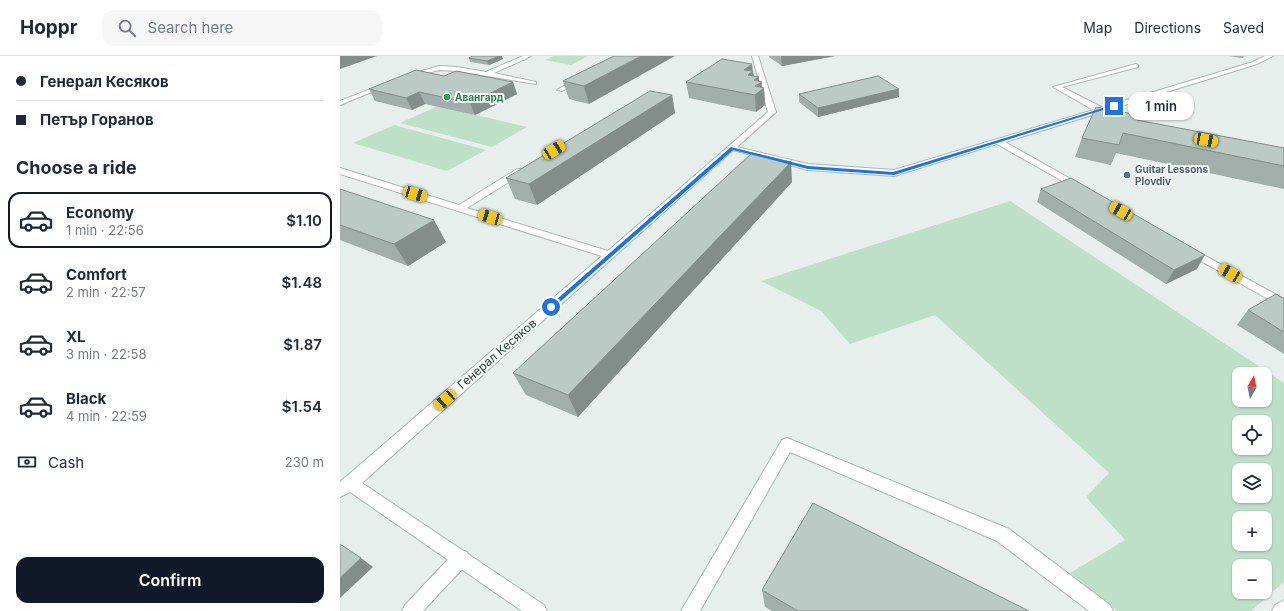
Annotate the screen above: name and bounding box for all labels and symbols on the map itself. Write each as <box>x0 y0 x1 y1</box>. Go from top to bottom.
place label: Авангард <box>455 91 504 103</box>
marker: Авангард <box>442 92 452 102</box>
callout: 1 min <box>1128 92 1194 120</box>
route end <box>1105 97 1123 115</box>
car <box>1193 132 1219 148</box>
car <box>541 139 567 161</box>
place label: Guitar Lessons Plovdiv <box>1135 163 1209 187</box>
marker: Guitar Lessons Plovdiv <box>1122 170 1132 180</box>
car <box>402 185 428 203</box>
car <box>1108 200 1134 222</box>
car <box>477 208 503 226</box>
car <box>1217 262 1243 284</box>
route start <box>542 298 560 316</box>
street label: Генерал Кесяков <box>454 315 539 392</box>
north arrow <box>1232 367 1272 407</box>
car <box>432 388 458 412</box>

